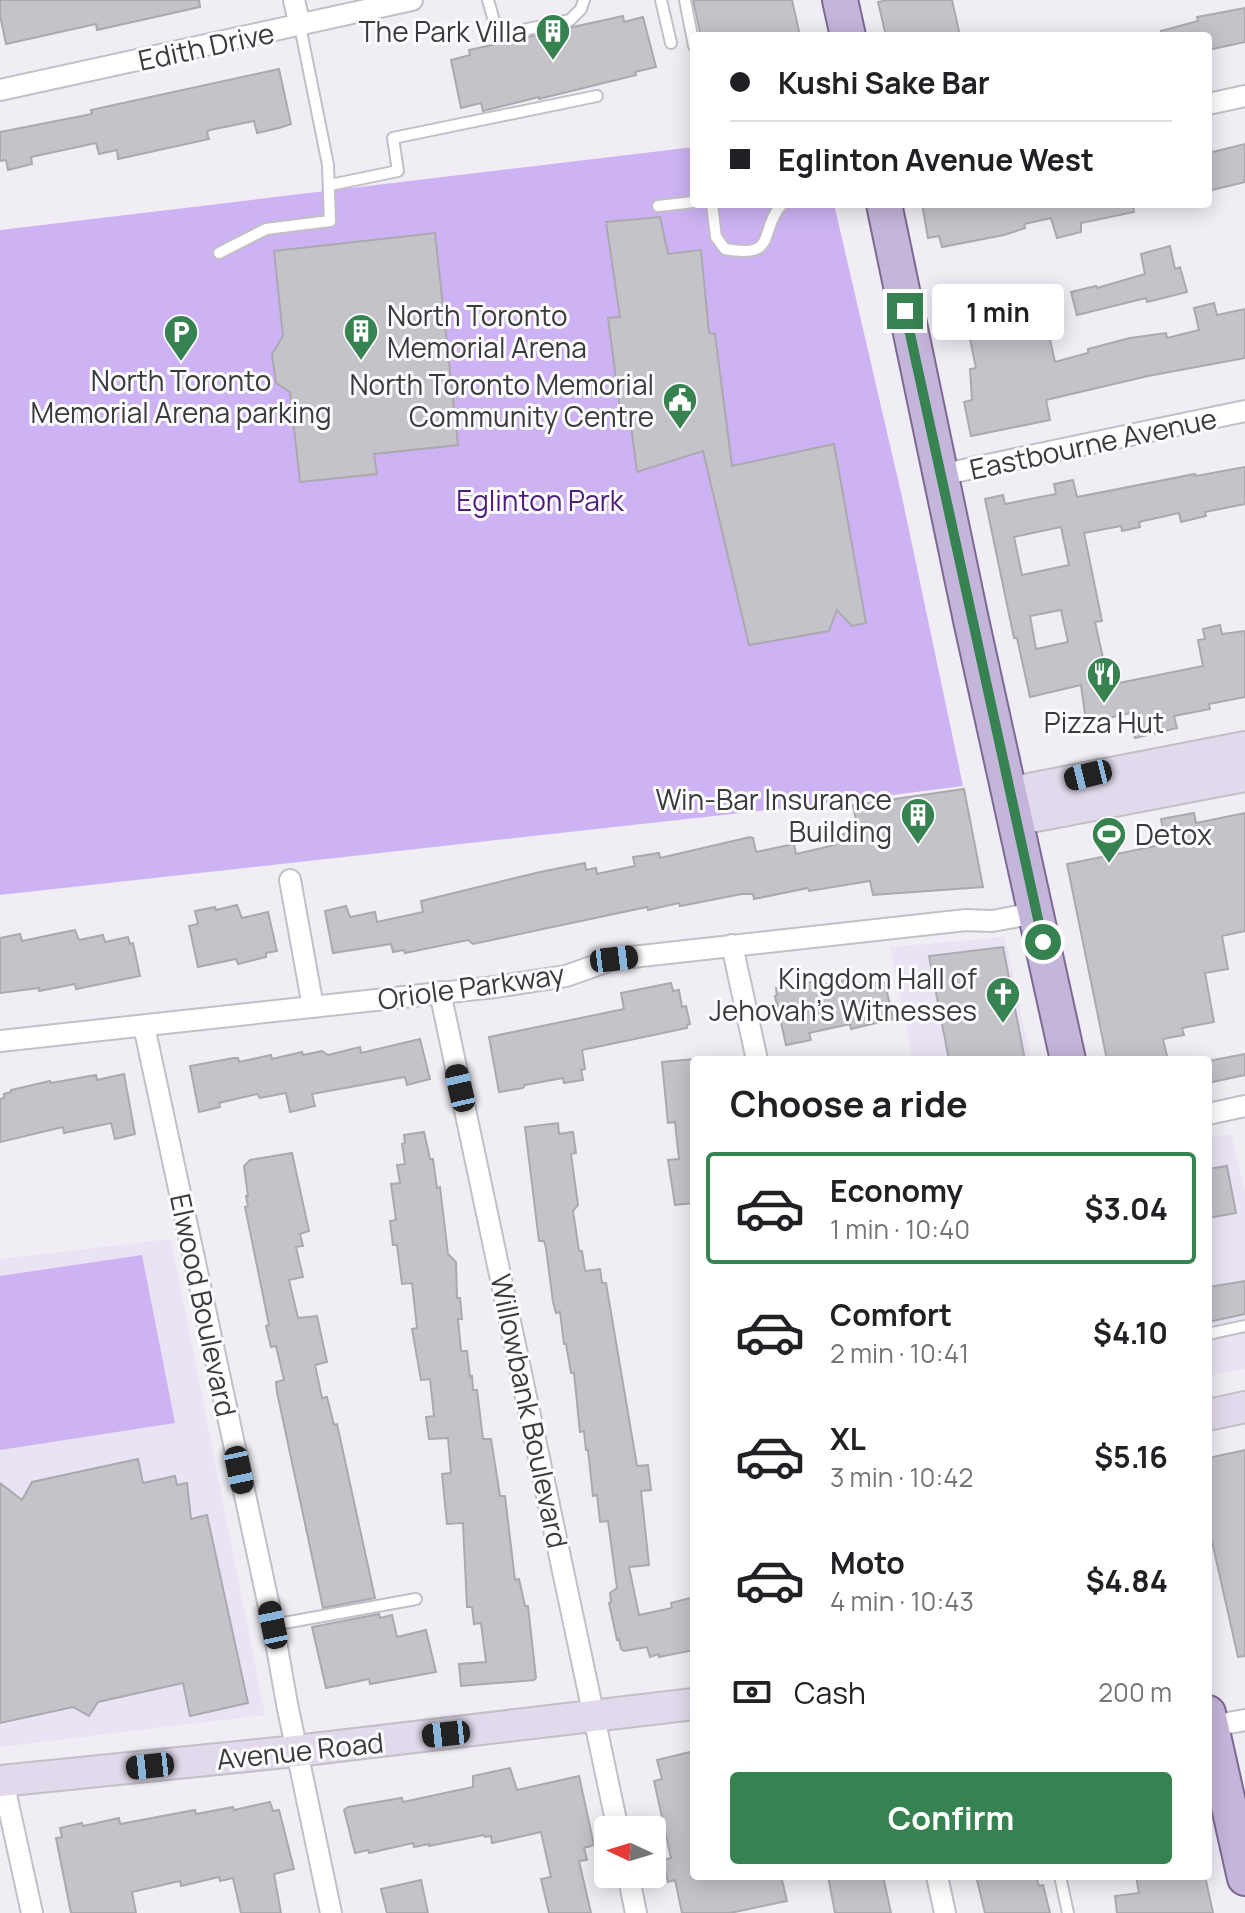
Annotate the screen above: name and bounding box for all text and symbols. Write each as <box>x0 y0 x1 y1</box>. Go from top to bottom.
place label: The Park Villa <box>359 12 527 50</box>
building icon: The Park Villa <box>534 12 572 62</box>
street label: Edith Drive <box>135 13 277 79</box>
text: Kushi Sake Bar <box>778 62 990 103</box>
text: Eglinton Avenue West <box>778 139 1094 180</box>
callout: 1 min <box>933 283 1065 339</box>
route end <box>887 293 923 329</box>
text: 1 min <box>966 294 1030 330</box>
place label: North Toronto Memorial Arena <box>387 296 587 366</box>
building icon: North Toronto Memorial Arena <box>342 312 380 362</box>
parking icon: North Toronto Memorial Arena parking <box>162 313 200 363</box>
place label: North Toronto Memorial Arena parking <box>30 361 332 431</box>
place label: North Toronto Memorial Community Centre <box>349 365 654 435</box>
public building icon: North Toronto Memorial Community Centre <box>661 381 699 431</box>
street label: Eastbourne Avenue <box>966 398 1220 488</box>
park label: Eglinton Park <box>456 481 625 519</box>
restaurant icon: Pizza Hut <box>1085 655 1123 705</box>
place label: Pizza Hut <box>1044 703 1164 741</box>
car <box>1062 758 1114 792</box>
place label: Win-Bar Insurance Building <box>655 780 892 850</box>
building icon: Win-Bar Insurance Building <box>899 796 937 846</box>
sports icon: Detox <box>1090 815 1128 865</box>
place label: Detox <box>1135 815 1212 853</box>
route start <box>1025 924 1061 960</box>
car <box>589 944 639 974</box>
street label: Oriole Parkway <box>375 954 567 1018</box>
place label: Kingdom Hall of Jehovah's Witnesses <box>709 959 977 1029</box>
church icon: Kingdom Hall of Jehovah's Witnesses <box>984 975 1022 1025</box>
car <box>443 1062 477 1114</box>
text: Choose a ride <box>730 1079 968 1128</box>
text: Economy <box>830 1170 963 1211</box>
icon: car <box>734 1172 806 1244</box>
text: $3.04 <box>1085 1188 1168 1229</box>
street label: Elwood Boulevard <box>162 1190 246 1420</box>
text: 1 min · 10:40 <box>830 1211 970 1247</box>
street label: Willowbank Boulevard <box>482 1271 578 1551</box>
text: Comfort <box>830 1294 952 1335</box>
icon: car <box>734 1296 806 1368</box>
text: $4.10 <box>1093 1312 1168 1353</box>
text: 2 min · 10:41 <box>830 1335 969 1371</box>
text: XL <box>830 1418 866 1459</box>
icon: car <box>734 1420 806 1492</box>
text: $5.16 <box>1094 1436 1168 1477</box>
car <box>222 1444 256 1496</box>
text: 3 min · 10:42 <box>830 1459 973 1495</box>
text: Moto <box>830 1542 905 1583</box>
icon: car <box>734 1544 806 1616</box>
text: $4.84 <box>1086 1560 1168 1601</box>
text: 4 min · 10:43 <box>830 1583 974 1619</box>
car <box>256 1599 290 1651</box>
icon: cash <box>730 1670 774 1714</box>
text: Cash <box>794 1672 866 1713</box>
text: 200 m <box>1098 1674 1172 1710</box>
car <box>421 1720 471 1748</box>
street label: Avenue Road <box>215 1722 385 1778</box>
car <box>125 1752 175 1780</box>
button: Confirm <box>730 1772 1172 1864</box>
north arrow <box>594 1816 666 1888</box>
map controls <box>594 1816 666 1888</box>

